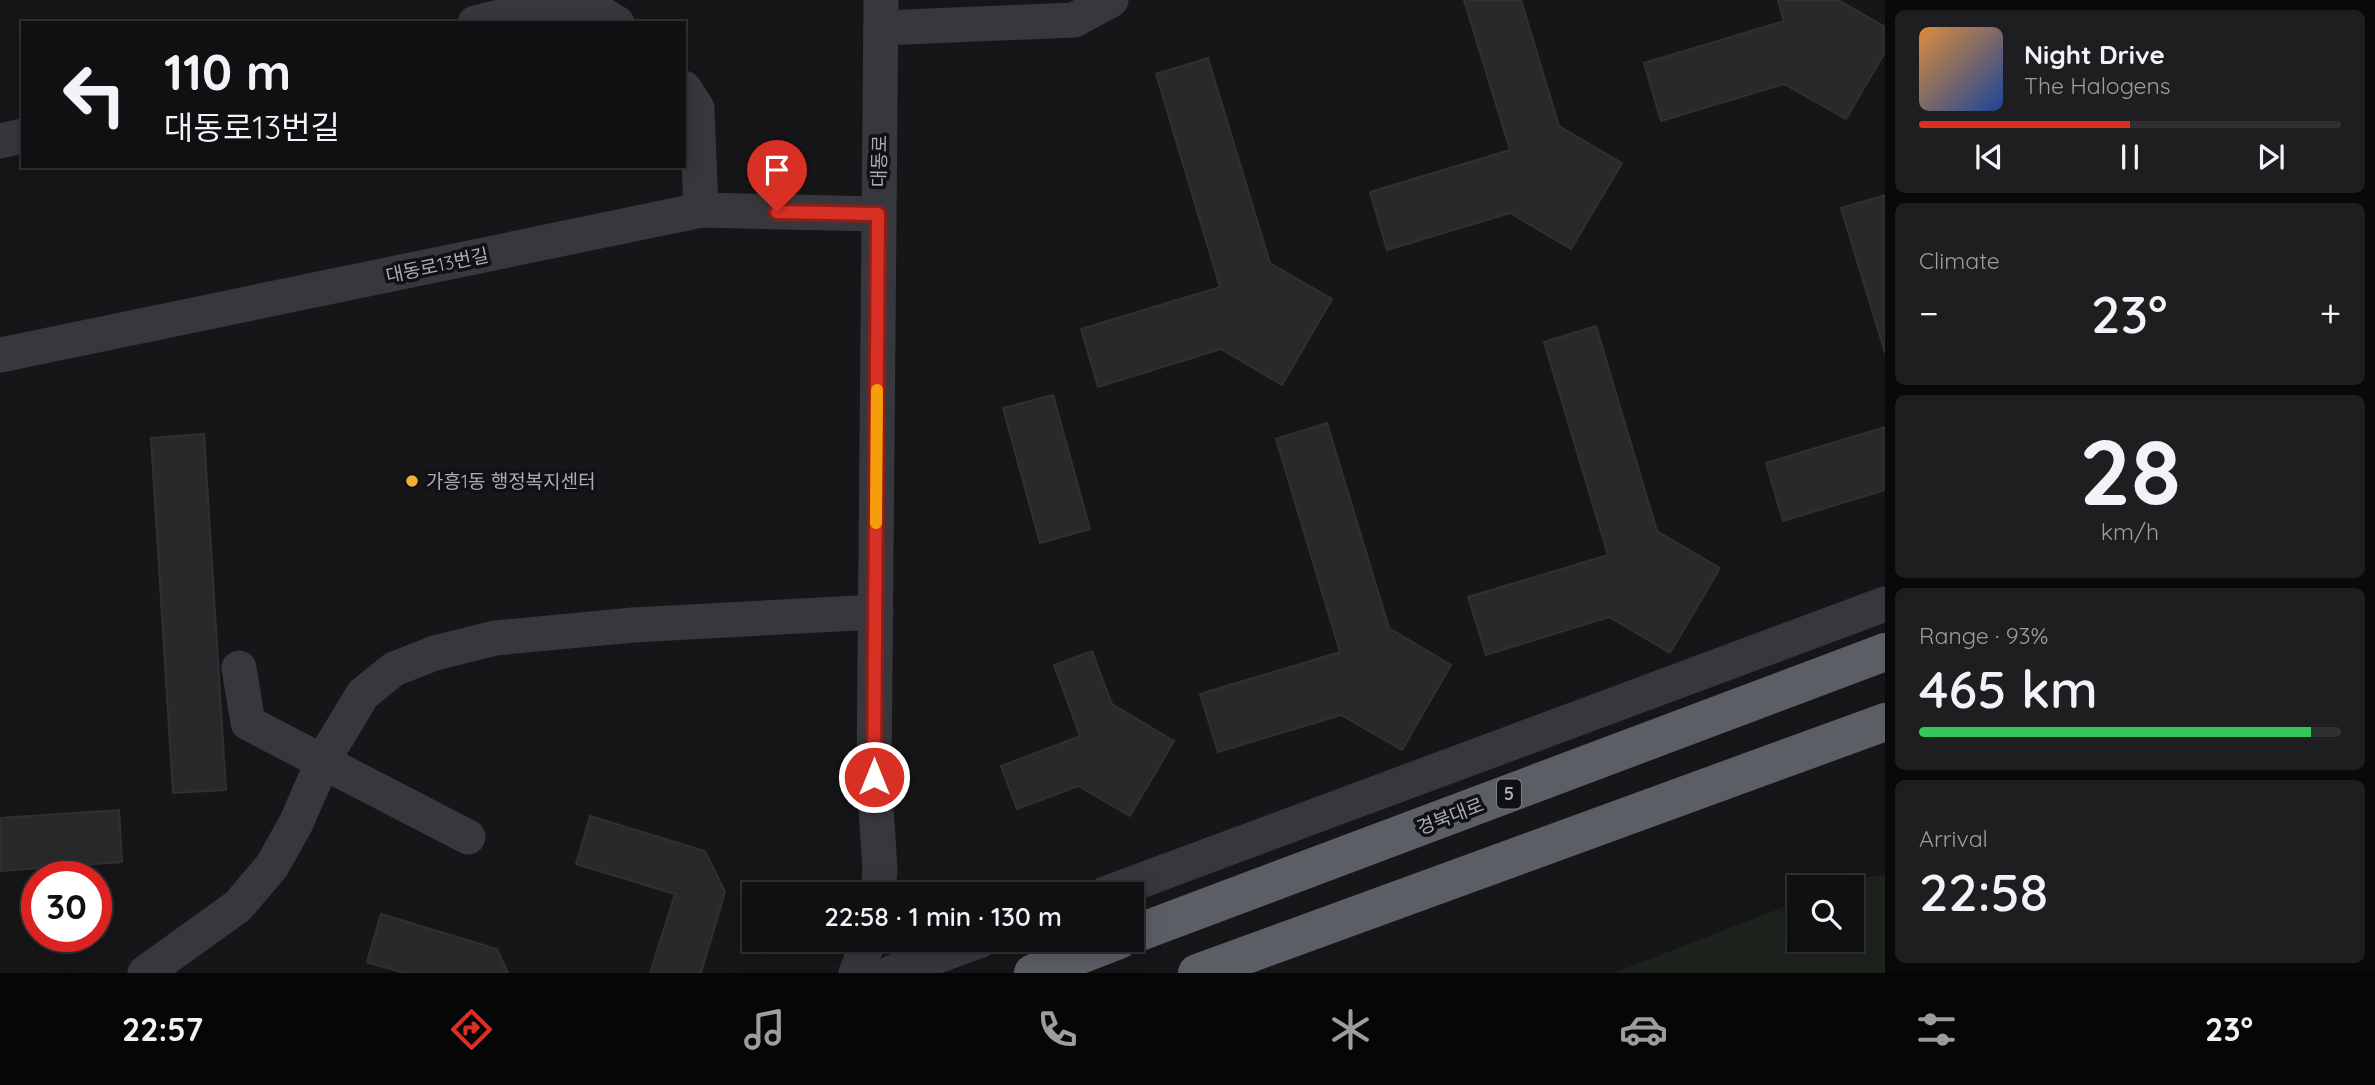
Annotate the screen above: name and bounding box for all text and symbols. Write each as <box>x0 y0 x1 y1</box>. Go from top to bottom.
text: Night Drive <box>2024 38 2165 71</box>
text: 110 m <box>164 41 291 102</box>
icon: left <box>49 49 140 140</box>
text: The Halogens <box>2024 71 2171 100</box>
text: 대동로13번길 <box>164 107 340 147</box>
street label: 대동로 <box>867 135 891 187</box>
icon: previous <box>1970 138 2008 176</box>
icon: pause <box>2111 138 2149 176</box>
icon: next <box>2252 138 2290 176</box>
pin <box>747 140 807 212</box>
icon: arrive <box>758 151 796 189</box>
street label: 대동로13번길 <box>383 242 491 288</box>
text: Climate <box>1919 246 2000 275</box>
text: 23° <box>2091 281 2167 346</box>
text: − <box>1919 289 1939 337</box>
text: + <box>2320 289 2341 337</box>
text: 28 <box>2079 414 2181 528</box>
place label: 가흥1동 행정복지센터 <box>426 469 596 493</box>
marker: 가흥1동 행정복지센터 <box>404 473 420 489</box>
text: km/h <box>2101 517 2159 546</box>
text: Range · 93% <box>1919 621 2048 650</box>
text: 465 km <box>1919 656 2098 721</box>
position arrow <box>837 740 911 814</box>
road number: 5 <box>1497 780 1521 808</box>
street label: 경북대로 <box>1413 792 1487 840</box>
text: Arrival <box>1919 824 1988 853</box>
text: 22:58 <box>1919 859 2048 924</box>
speed limit sign: 30 <box>21 861 112 952</box>
map controls <box>1787 875 1864 952</box>
button: search <box>1787 875 1864 952</box>
text: 22:58 · 1 min · 130 m <box>824 900 1062 933</box>
icon: directions <box>447 1005 496 1054</box>
icon: music <box>740 1005 789 1054</box>
icon: phone <box>1033 1005 1082 1054</box>
icon: climate <box>1326 1005 1375 1054</box>
icon: car <box>1619 1005 1668 1054</box>
icon: filters <box>1912 1005 1961 1054</box>
text: 22:57 <box>122 1009 203 1049</box>
text: 23° <box>2205 1009 2253 1049</box>

